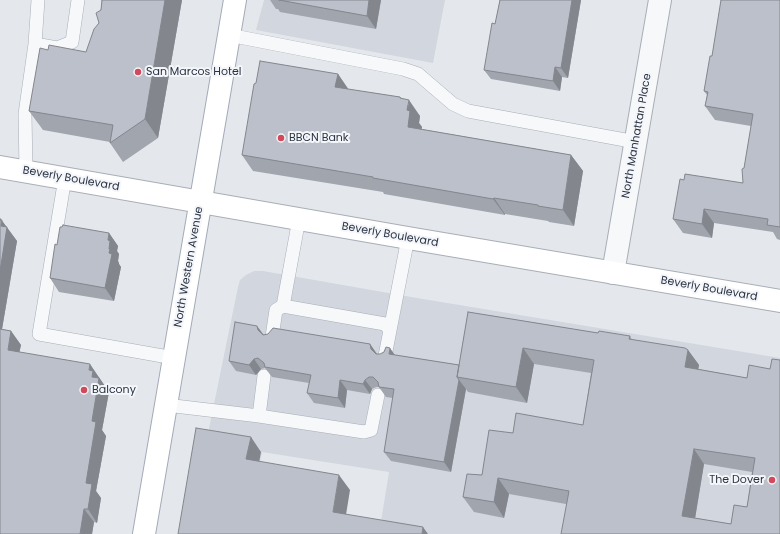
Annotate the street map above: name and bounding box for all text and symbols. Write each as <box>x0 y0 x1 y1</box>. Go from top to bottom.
place label: San Marcos Hotel <box>146 65 241 79</box>
marker: San Marcos Hotel <box>133 67 143 77</box>
street label: North Manhattan Place <box>619 72 655 200</box>
place label: BBCN Bank <box>289 131 349 145</box>
marker: BBCN Bank <box>276 133 286 143</box>
street label: Beverly Boulevard <box>22 164 120 194</box>
street label: North Western Avenue <box>172 206 206 328</box>
street label: Beverly Boulevard <box>341 220 439 250</box>
street label: Beverly Boulevard <box>660 274 758 304</box>
place label: Balcony <box>92 383 136 397</box>
marker: Balcony <box>79 385 89 395</box>
place label: The Dover <box>709 473 764 487</box>
marker: The Dover <box>767 475 777 485</box>

